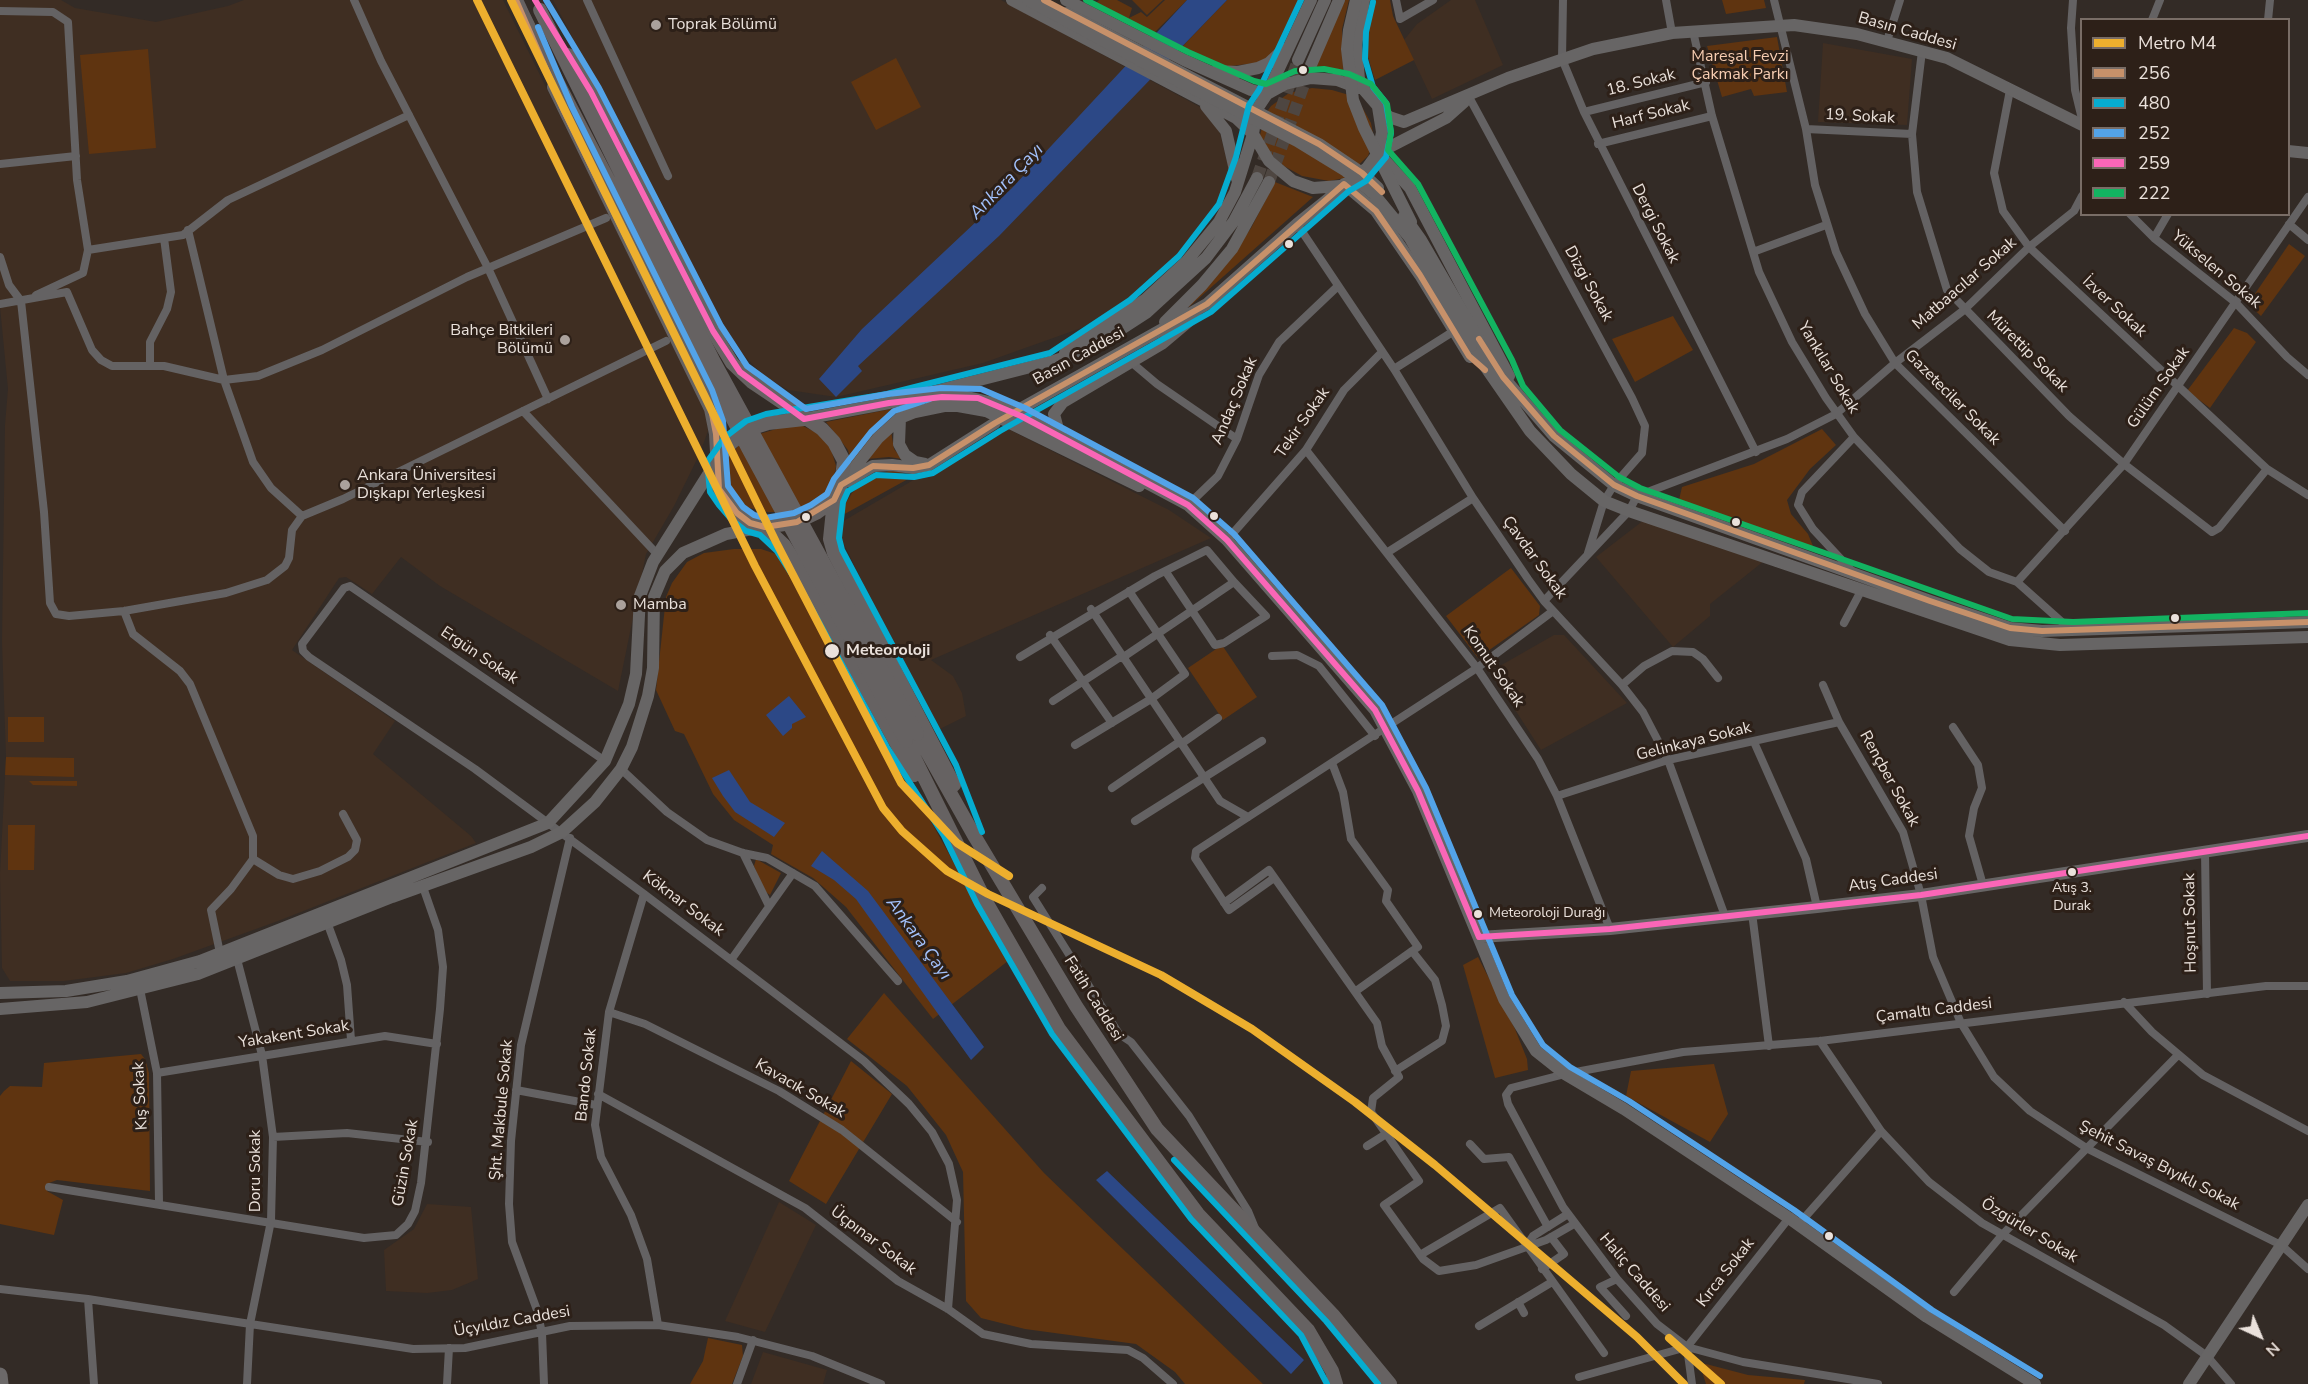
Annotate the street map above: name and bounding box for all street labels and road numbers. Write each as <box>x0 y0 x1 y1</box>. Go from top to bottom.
street label: Basın Caddesi <box>1856 9 1958 55</box>
street label: 18. Sokak <box>1605 65 1677 101</box>
street label: Harf Sokak <box>1610 96 1692 134</box>
street label: 19. Sokak <box>1824 106 1896 128</box>
street label: Dergi Sokak <box>1627 181 1683 267</box>
street label: Yükselen Sokak <box>2167 227 2265 313</box>
street label: Matbaacılar Sokak <box>1909 234 2021 334</box>
street label: Dizgi Sokak <box>1559 243 1617 325</box>
street label: İzver Sokak <box>2078 272 2150 342</box>
street label: Mürettip Sokak <box>1982 307 2072 397</box>
street label: Yankılar Sokak <box>1793 319 1863 417</box>
street label: Basın Caddesi <box>1030 324 1128 390</box>
street label: Gülüm Sokak <box>2124 343 2194 433</box>
street label: Gazeteciler Sokak <box>1900 346 2004 450</box>
street label: Andaç Sokak <box>1208 354 1262 448</box>
street label: Tekir Sokak <box>1272 384 1334 462</box>
street label: Çavdar Sokak <box>1497 513 1571 603</box>
street label: Ergün Sokak <box>436 623 522 689</box>
street label: Komut Sokak <box>1458 623 1528 711</box>
street label: Gelinkaya Sokak <box>1635 718 1753 766</box>
street label: Rençber Sokak <box>1855 728 1923 830</box>
street label: Atış Caddesi <box>1847 865 1939 897</box>
street label: Köknar Sokak <box>638 867 728 941</box>
street label: Hoşnut Sokak <box>2181 873 2201 973</box>
street label: Fatih Caddesi <box>1059 953 1127 1045</box>
street label: Çamaltı Caddesi <box>1875 994 1993 1028</box>
street label: Yakakent Sokak <box>237 1017 351 1053</box>
street label: Bando Sokak <box>573 1027 601 1123</box>
street label: Şht. Makbule Sokak <box>486 1039 518 1181</box>
street label: Kavacık Sokak <box>751 1055 849 1123</box>
street label: Kış Sokak <box>130 1061 152 1131</box>
street label: Şehit Savaş Bıyıklı Sokak <box>2076 1117 2242 1215</box>
street label: Güzin Sokak <box>389 1118 423 1208</box>
street label: Doru Sokak <box>246 1130 266 1212</box>
street label: Özgürler Sokak <box>1977 1195 2081 1267</box>
street label: Üçpınar Sokak <box>826 1202 920 1280</box>
street label: Haliç Caddesi <box>1595 1230 1673 1316</box>
street label: Kırca Sokak <box>1693 1235 1759 1311</box>
street label: Üçyıldız Caddesi <box>452 1302 572 1342</box>

